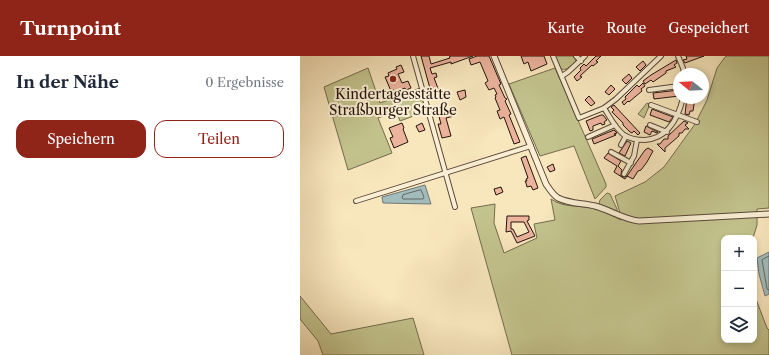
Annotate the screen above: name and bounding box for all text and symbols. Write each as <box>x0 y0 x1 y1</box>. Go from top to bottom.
text: Turnpoint <box>20 17 121 40</box>
text: Karte <box>547 19 584 37</box>
text: Route <box>606 19 646 37</box>
text: Gespeichert <box>668 19 749 37</box>
north arrow <box>673 68 709 104</box>
text: In der Nähe <box>16 72 119 92</box>
text: 0 Ergebnisse <box>205 74 284 90</box>
marker: Kindertagesstätte Straßburger Straße <box>388 74 398 84</box>
place label: Kindertagesstätte Straßburger Straße <box>329 85 457 119</box>
button: Speichern <box>16 120 146 158</box>
button: Teilen <box>154 120 284 158</box>
map controls <box>721 235 757 343</box>
button: + <box>721 235 757 271</box>
button: − <box>721 271 757 307</box>
button: layers <box>721 307 757 343</box>

